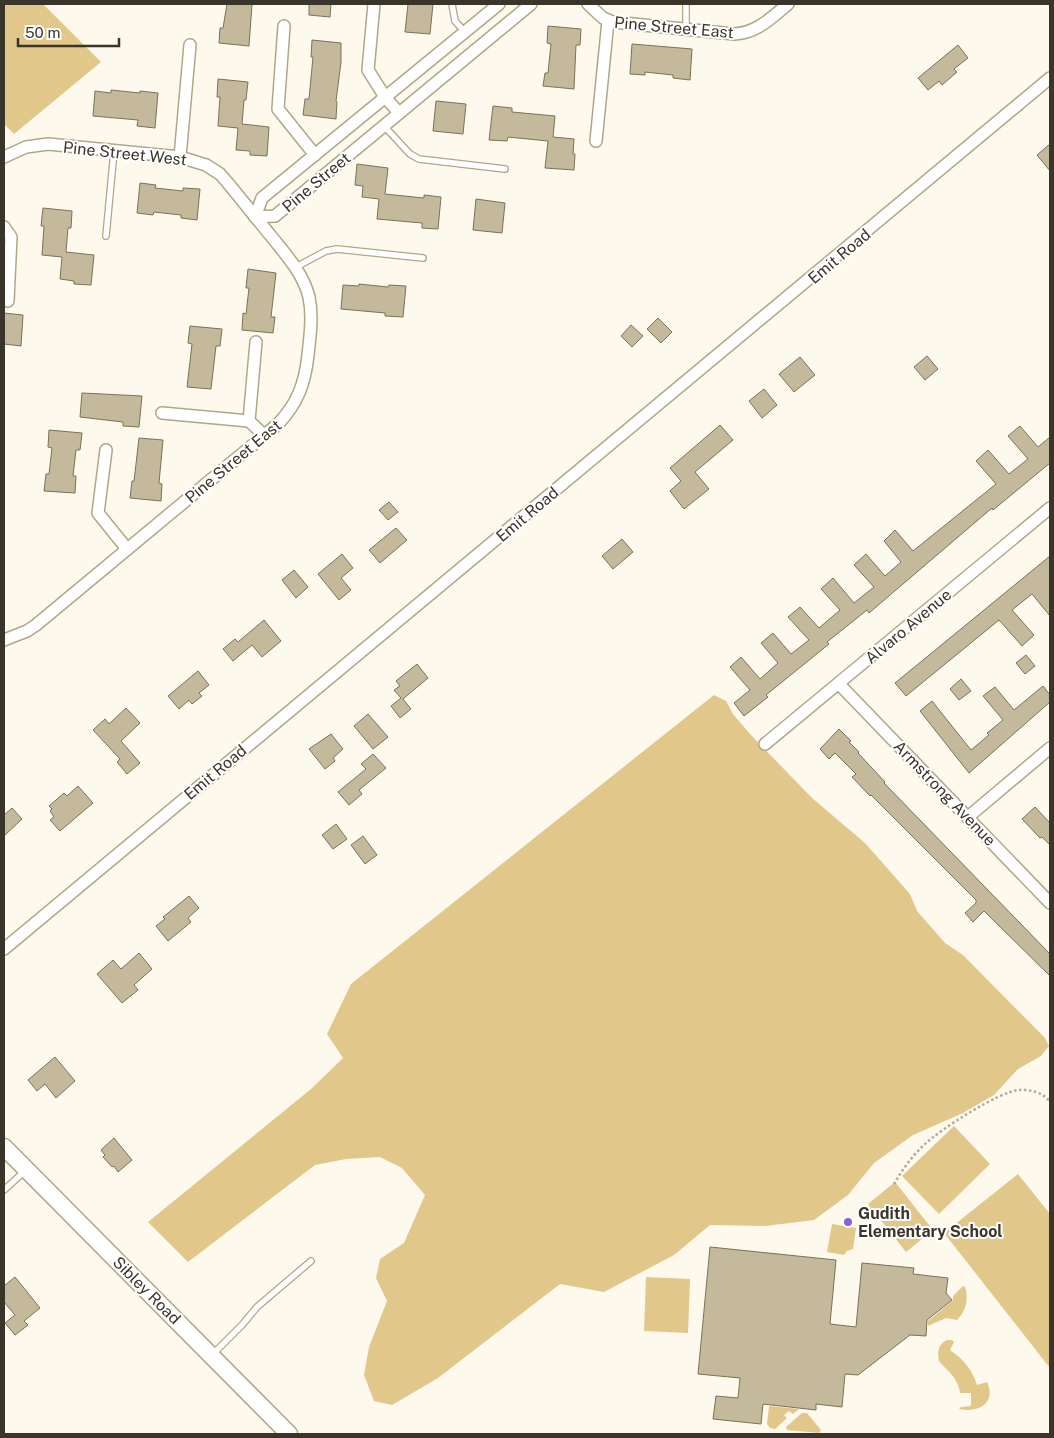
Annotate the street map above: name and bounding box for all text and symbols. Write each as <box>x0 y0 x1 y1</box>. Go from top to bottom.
street label: Pine Street East <box>614 13 734 42</box>
scale bar <box>18 15 119 47</box>
text: 50 m <box>25 24 60 41</box>
street label: Pine Street West <box>62 138 188 169</box>
street label: Pine Street <box>278 148 354 216</box>
street label: Emit Road <box>804 225 874 288</box>
street label: Pine Street East <box>181 416 285 507</box>
street label: Emit Road <box>492 483 562 546</box>
street label: Alvaro Avenue <box>861 585 955 668</box>
street label: Armstrong Avenue <box>890 737 1000 850</box>
street label: Emit Road <box>180 741 250 804</box>
place label: Gudith Elementary School <box>858 1204 1003 1241</box>
marker: Gudith Elementary School <box>842 1216 854 1228</box>
street label: Sibley Road <box>109 1253 184 1328</box>

